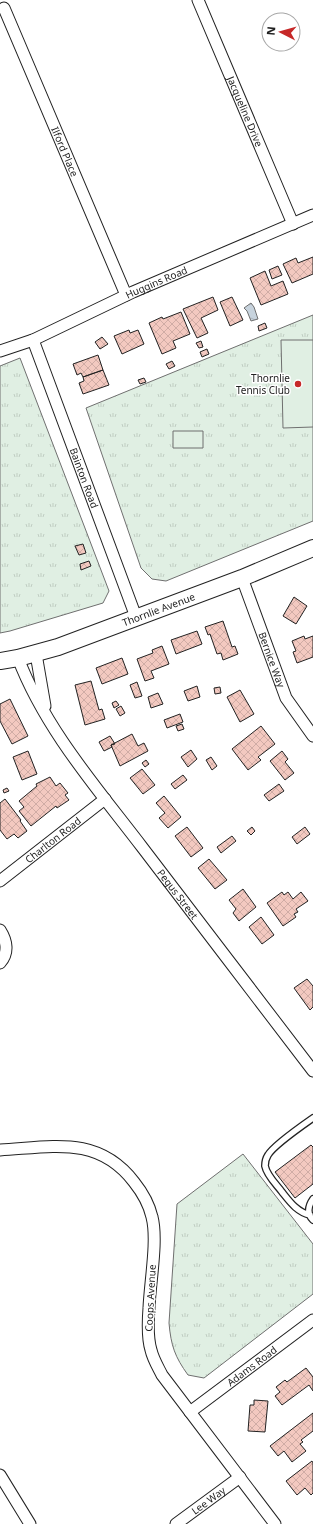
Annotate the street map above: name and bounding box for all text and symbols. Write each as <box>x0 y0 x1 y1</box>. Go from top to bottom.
north arrow <box>261 12 301 52</box>
text: N <box>263 26 278 36</box>
street label: Jacqueline Drive <box>224 73 267 149</box>
street label: Ilford Place <box>48 124 82 179</box>
street label: Huggins Road <box>123 263 189 302</box>
place label: Thornlie Tennis Club <box>236 371 290 397</box>
marker: Thornlie Tennis Club <box>293 379 303 389</box>
street label: Bainton Road <box>67 446 102 510</box>
street label: Thornlie Avenue <box>120 589 197 629</box>
street label: Bernice Way <box>255 630 289 690</box>
street label: Charlton Road <box>22 813 84 866</box>
street label: Pegus Street <box>154 866 202 922</box>
street label: Coops Avenue <box>141 1264 159 1332</box>
street label: Adams Road <box>224 1343 279 1389</box>
street label: Lee Way <box>188 1483 229 1518</box>

